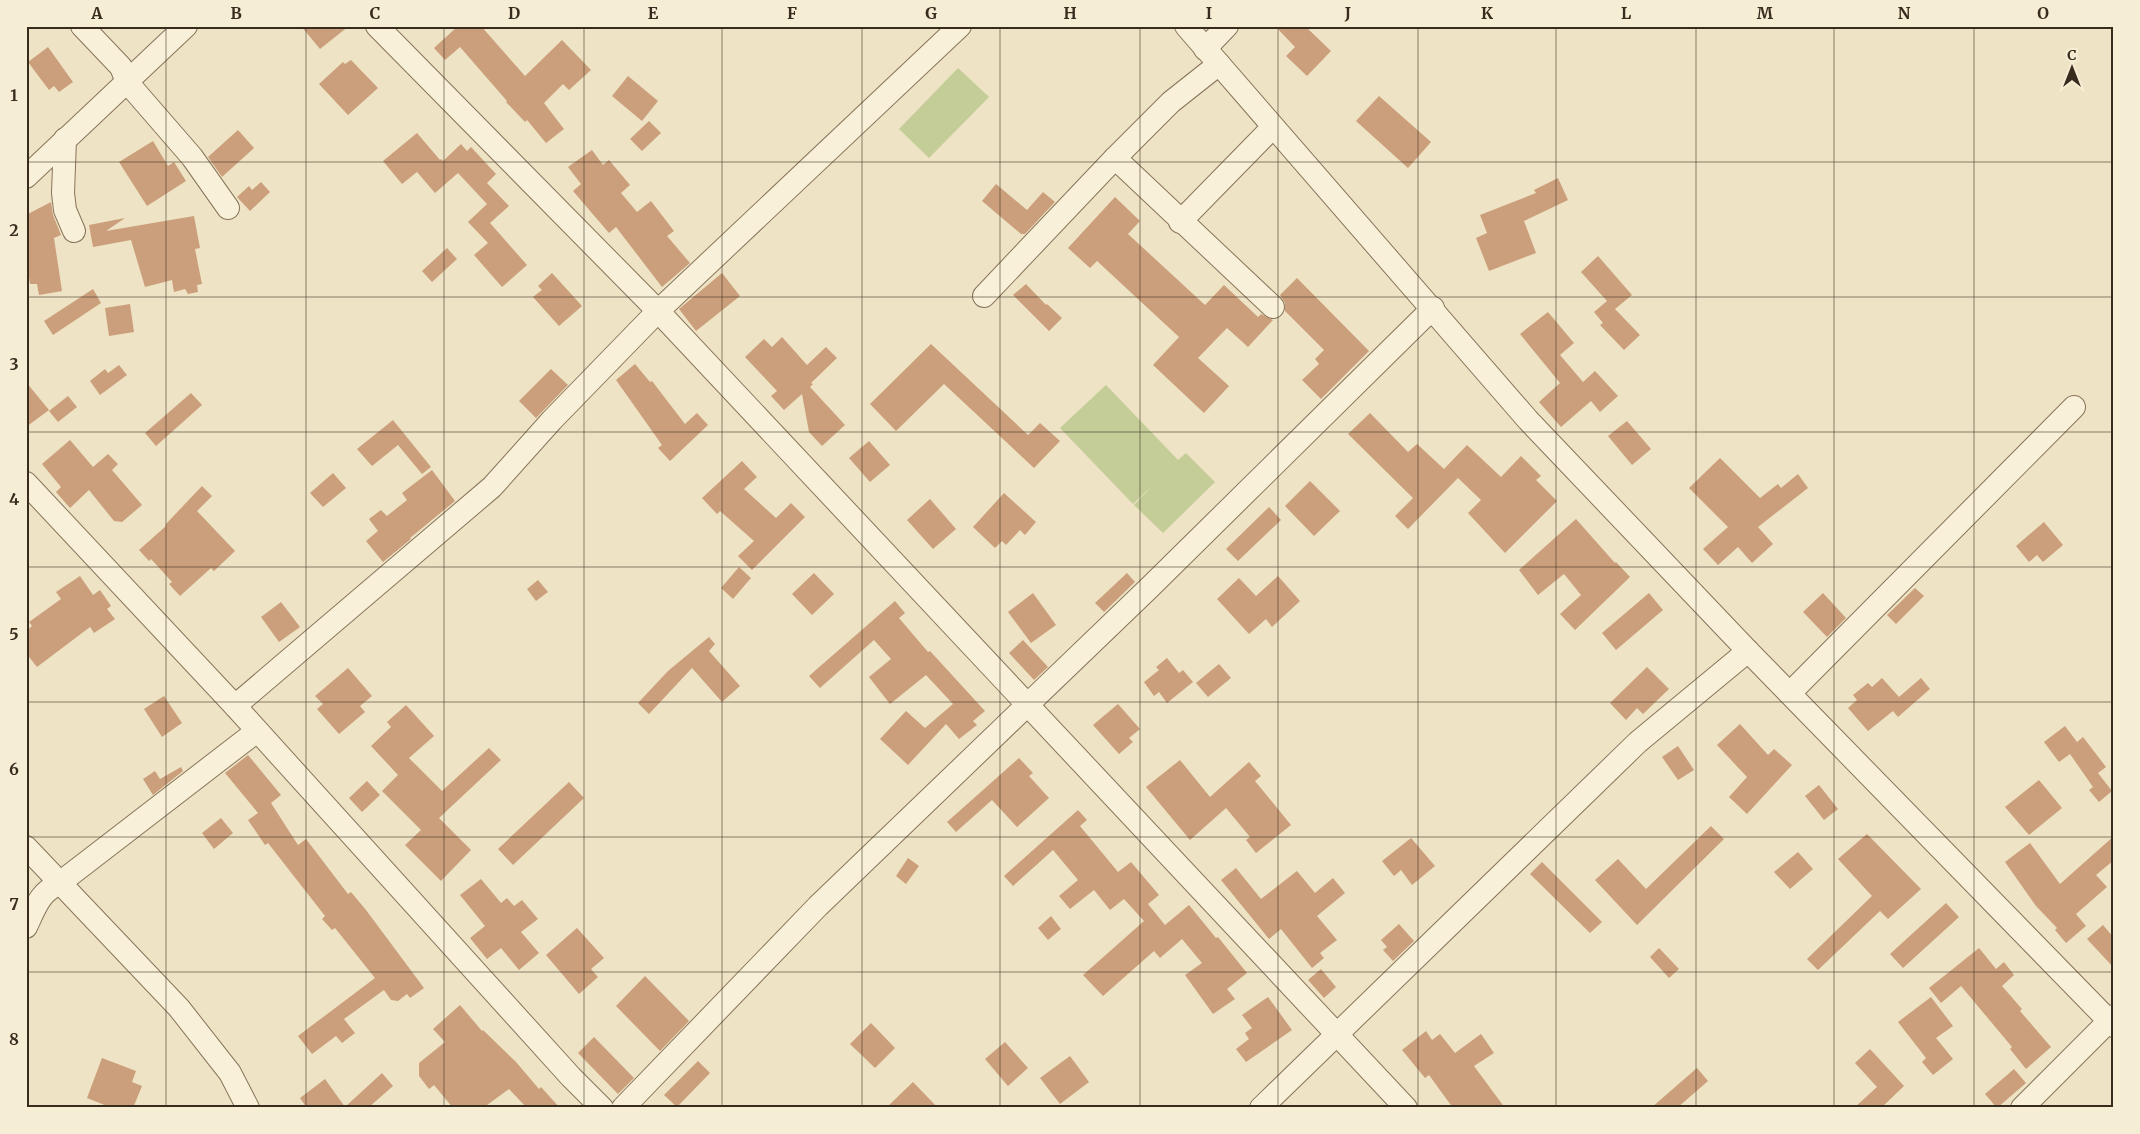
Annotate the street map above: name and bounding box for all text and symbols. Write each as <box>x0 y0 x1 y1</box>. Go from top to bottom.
text: A <box>90 3 103 23</box>
text: B <box>230 3 242 23</box>
text: C <box>370 3 380 23</box>
text: D <box>508 3 520 23</box>
text: E <box>648 3 659 23</box>
text: F <box>787 3 797 23</box>
text: G <box>925 3 937 23</box>
text: H <box>1063 3 1077 23</box>
text: I <box>1206 3 1212 23</box>
text: J <box>1344 3 1351 23</box>
text: K <box>1481 3 1493 23</box>
text: L <box>1621 3 1631 23</box>
text: M <box>1757 3 1774 23</box>
text: N <box>1898 3 1911 23</box>
text: O <box>2037 3 2049 23</box>
north arrow <box>2048 42 2098 92</box>
text: С <box>2067 46 2077 64</box>
text: 1 <box>10 85 18 105</box>
text: 2 <box>9 220 19 240</box>
text: 3 <box>9 354 19 374</box>
text: 4 <box>9 489 19 509</box>
text: 5 <box>9 624 19 644</box>
text: 6 <box>9 759 19 779</box>
text: 7 <box>9 894 19 914</box>
text: 8 <box>9 1029 19 1049</box>

